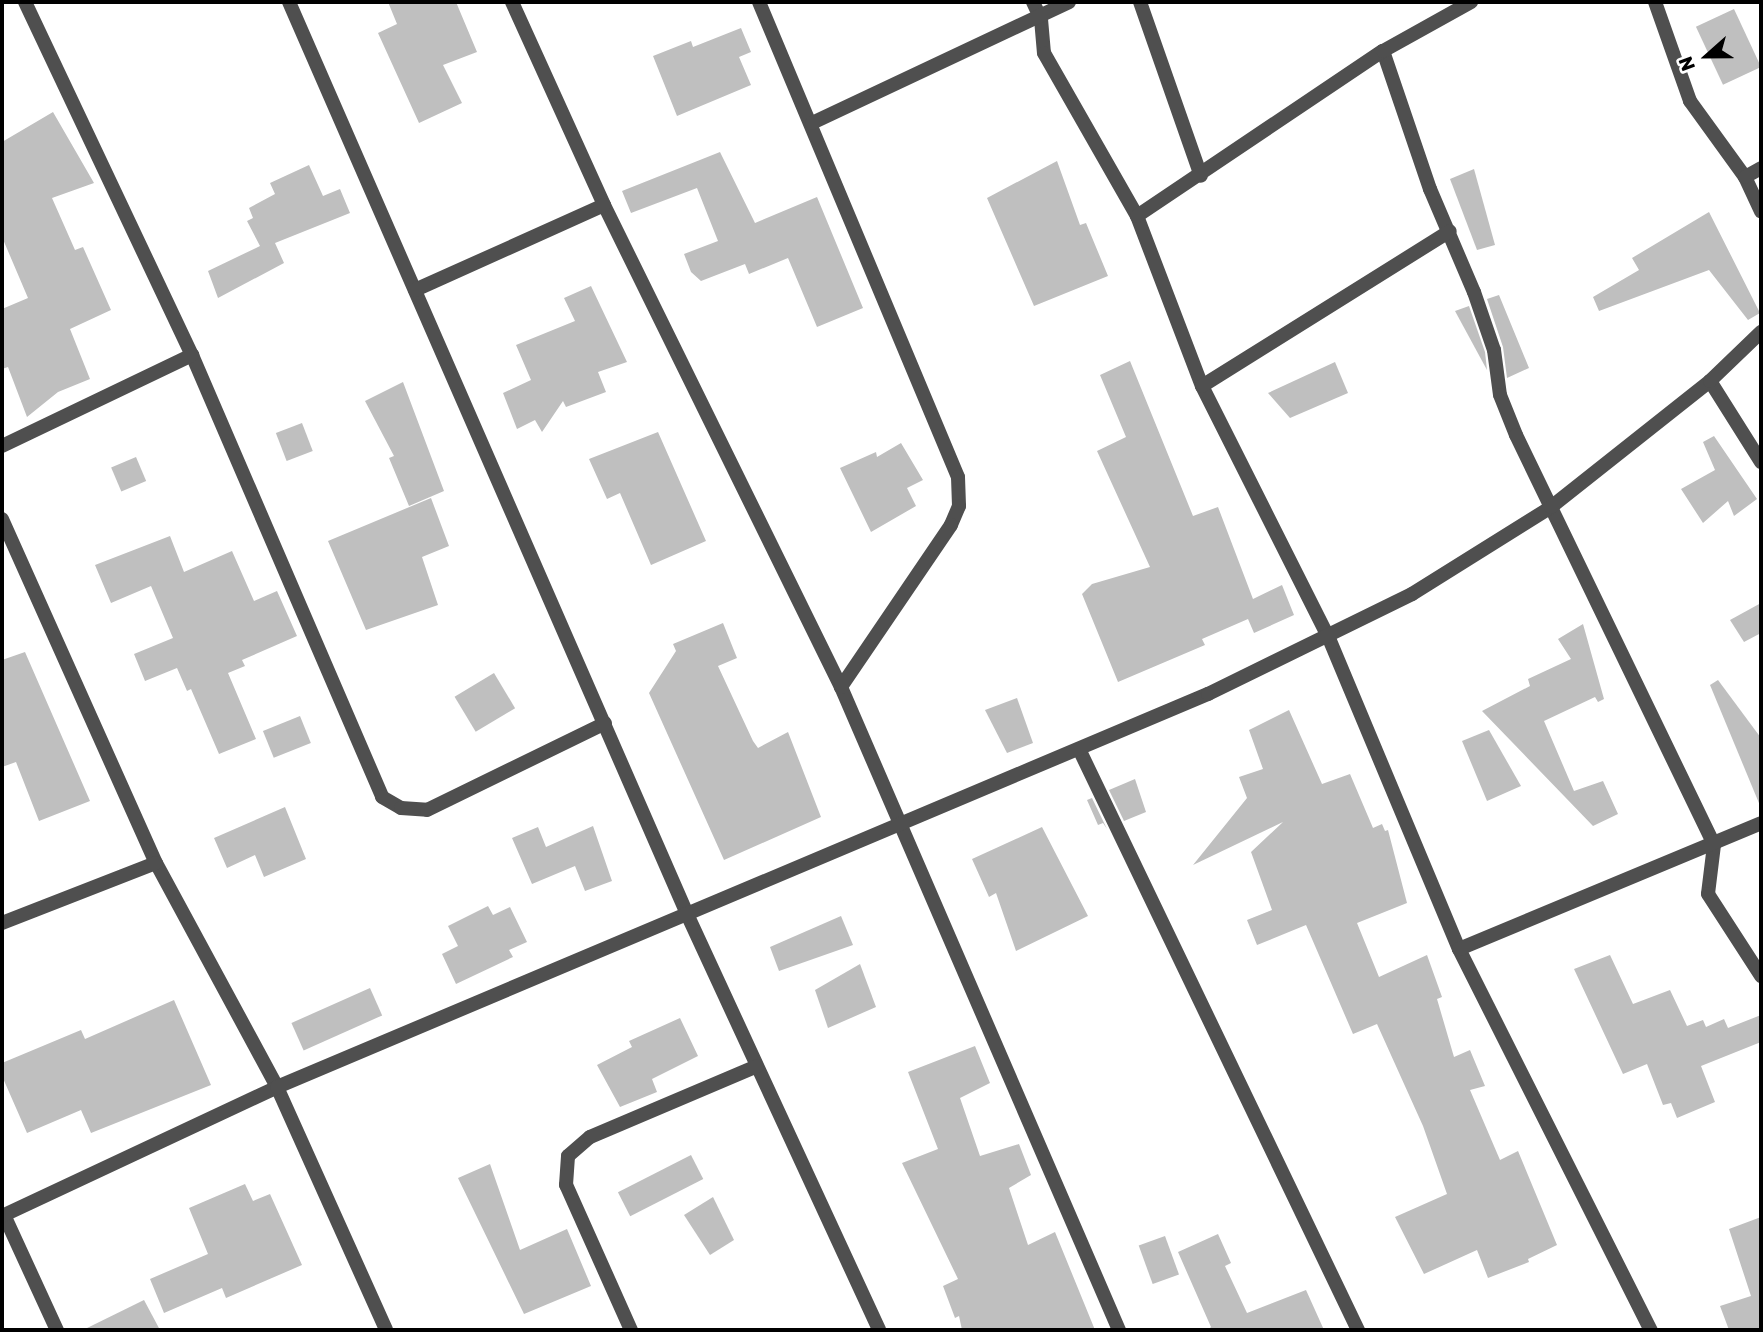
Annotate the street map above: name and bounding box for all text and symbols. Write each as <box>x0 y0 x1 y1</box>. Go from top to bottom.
north arrow <box>1672 21 1742 91</box>
text: N <box>1674 53 1700 74</box>

